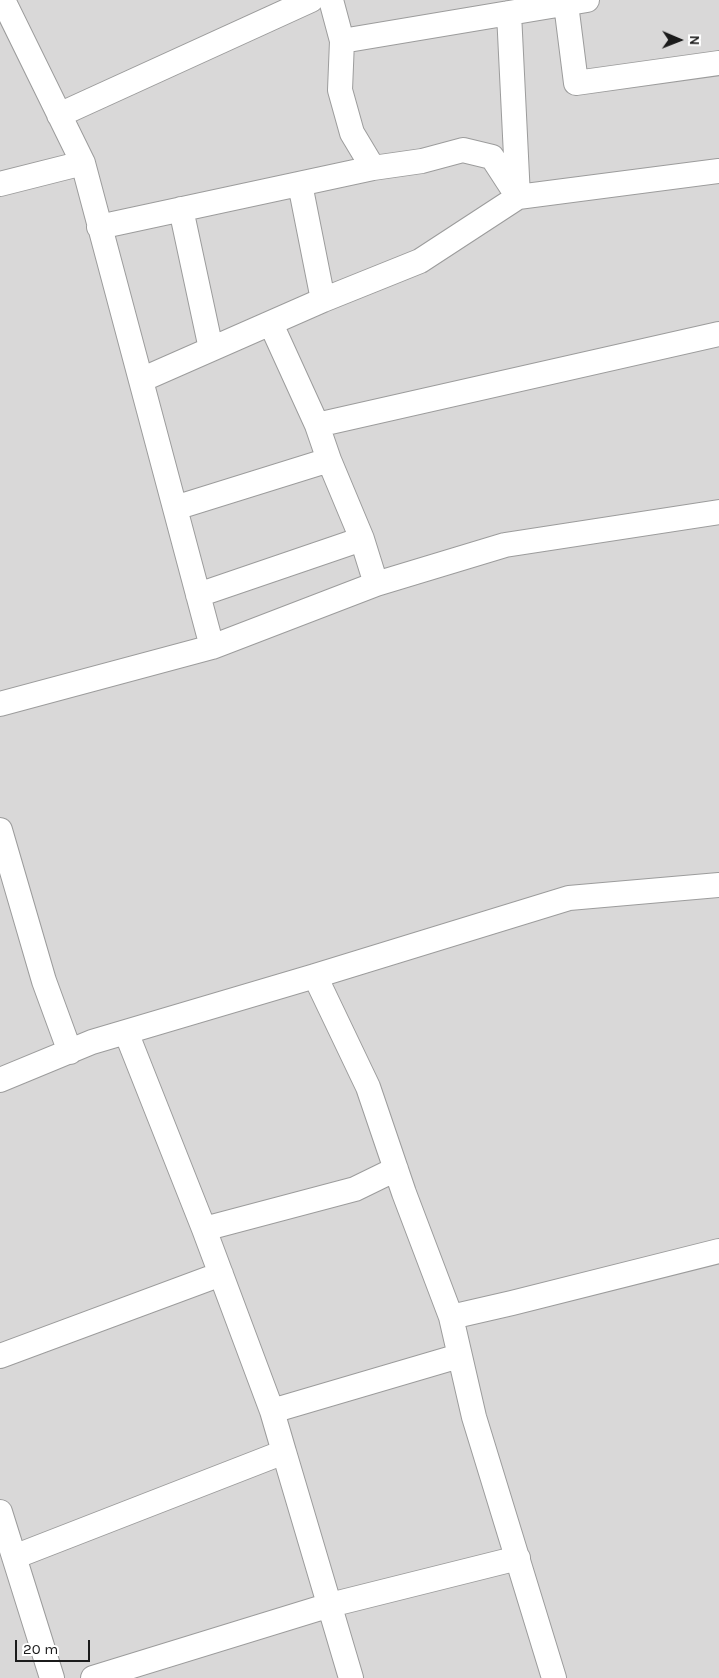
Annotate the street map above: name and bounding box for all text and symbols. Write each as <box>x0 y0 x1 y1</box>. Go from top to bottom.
north arrow <box>654 15 704 65</box>
text: N <box>686 35 703 45</box>
scale bar <box>18 1630 92 1662</box>
text: 20 m <box>23 1640 58 1658</box>

